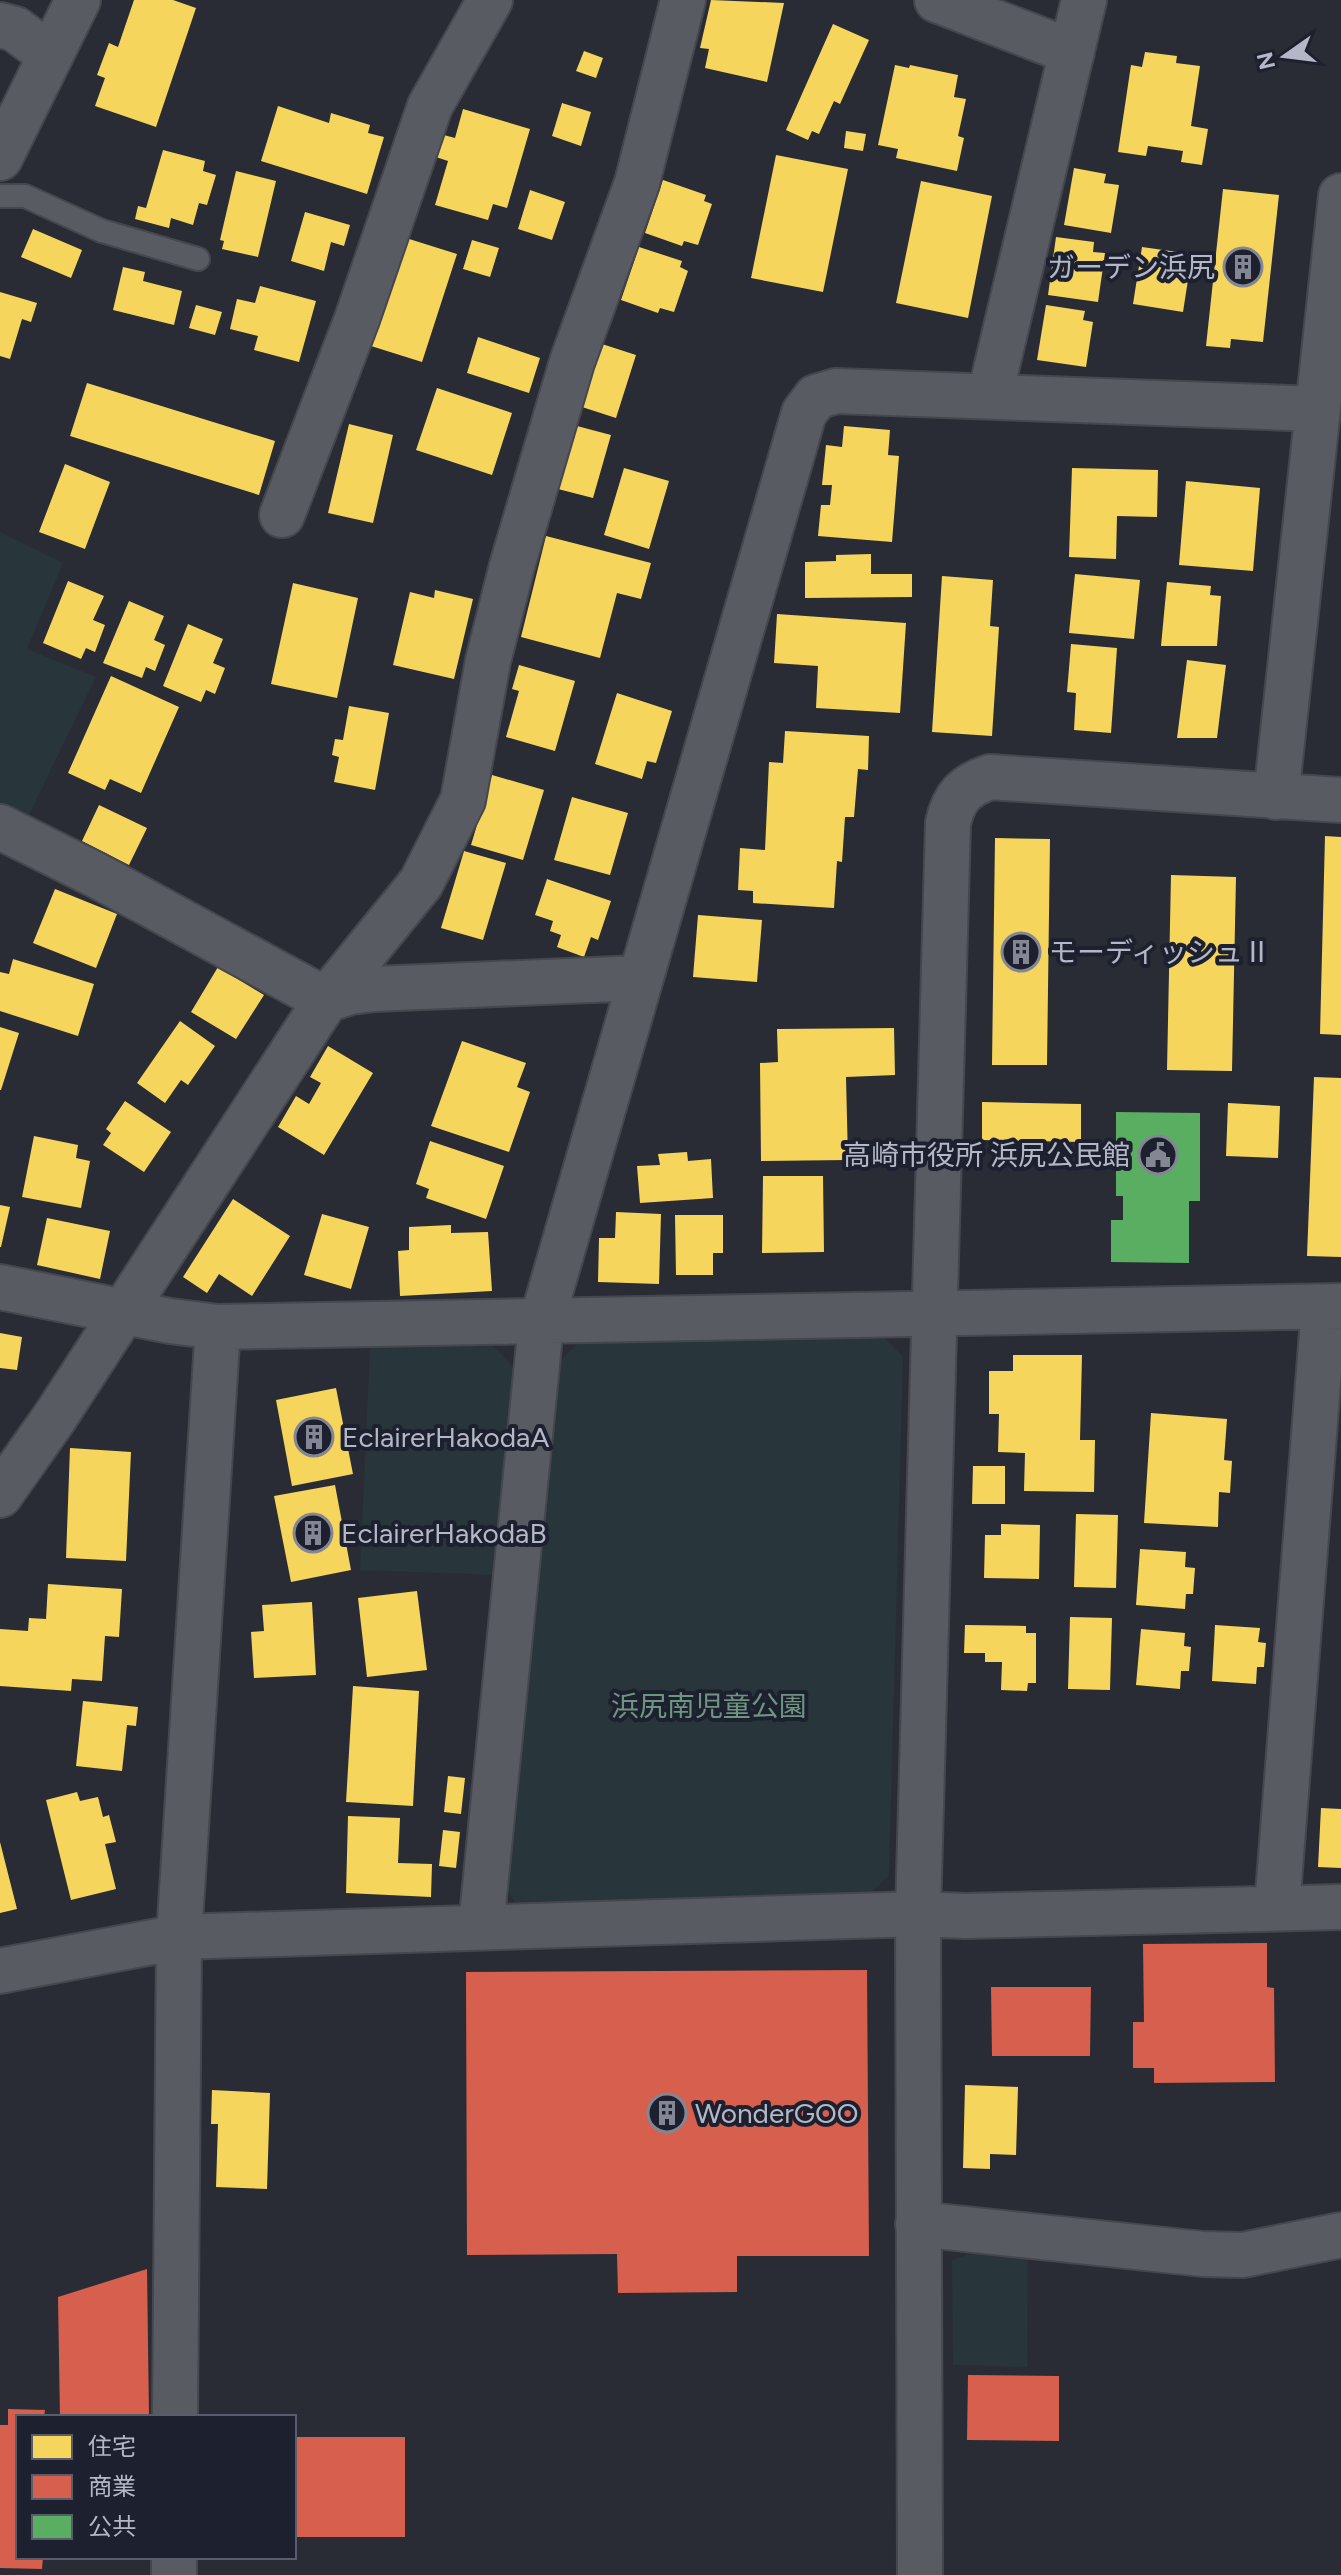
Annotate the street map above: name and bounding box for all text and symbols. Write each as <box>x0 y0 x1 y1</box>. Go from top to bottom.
north arrow <box>1245 16 1325 96</box>
text: N <box>1251 49 1281 72</box>
building icon: ガーデン浜尻 <box>1222 246 1264 288</box>
place label: ガーデン浜尻 <box>1047 250 1215 284</box>
building icon: モーディッシュⅡ <box>1000 931 1042 973</box>
place label: モーディッシュⅡ <box>1049 935 1271 969</box>
public building icon: 高崎市役所 浜尻公民館 <box>1137 1134 1179 1176</box>
place label: 高崎市役所 浜尻公民館 <box>843 1138 1130 1172</box>
building icon: EclairerHakodaA <box>293 1416 335 1458</box>
place label: EclairerHakodaA <box>342 1420 549 1454</box>
building icon: EclairerHakodaB <box>292 1512 334 1554</box>
place label: EclairerHakodaB <box>341 1516 547 1550</box>
park label: 浜尻南児童公園 <box>611 1689 807 1723</box>
building icon: WonderGOO <box>646 2092 688 2134</box>
place label: WonderGOO <box>695 2096 859 2130</box>
legend <box>16 2415 296 2559</box>
text: 住宅 <box>88 2432 136 2461</box>
text: 商業 <box>88 2472 136 2501</box>
text: 公共 <box>88 2512 136 2541</box>

